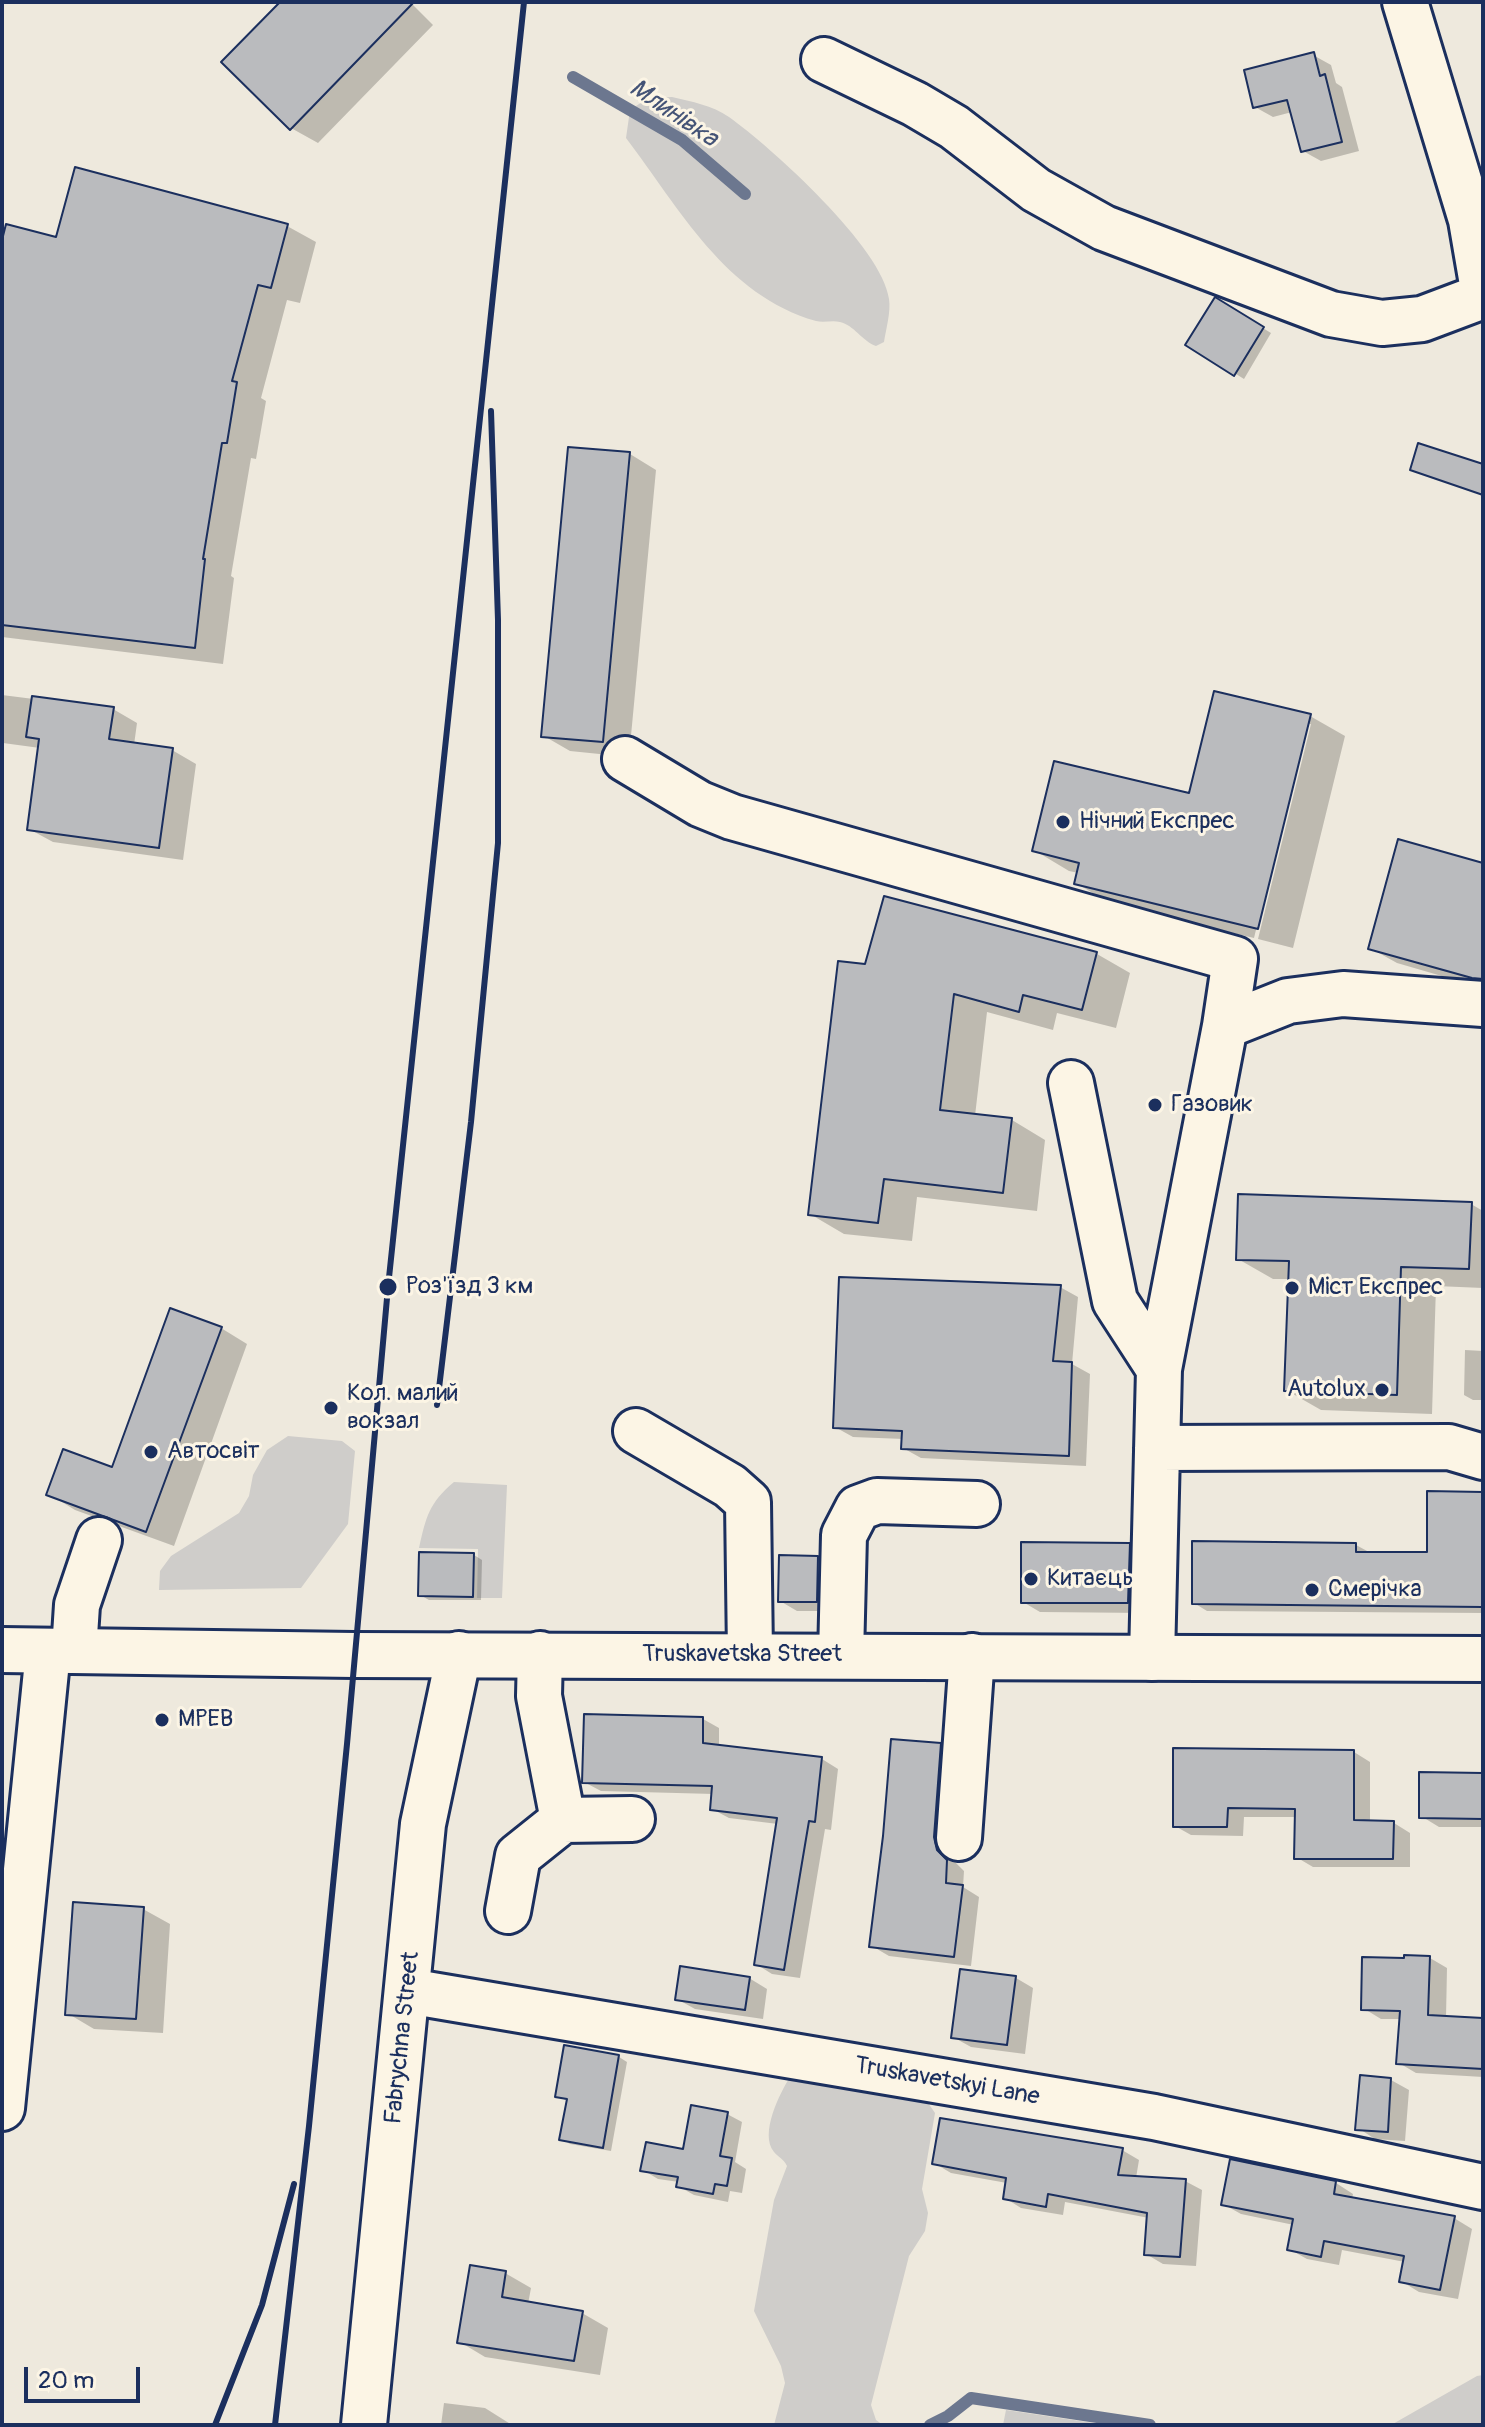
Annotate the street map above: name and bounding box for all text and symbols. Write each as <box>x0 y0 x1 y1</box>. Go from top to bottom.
water label: Млинівка <box>623 73 723 155</box>
place label: Нічний Експрес <box>1079 808 1235 836</box>
marker: Нічний Експрес <box>1054 813 1072 831</box>
place label: Газовик <box>1171 1091 1253 1119</box>
marker: Газовик <box>1146 1096 1164 1114</box>
place label: Роз'їзд 3 км <box>406 1273 533 1301</box>
place label: Міст Експрес <box>1308 1274 1443 1302</box>
marker: Роз'їзд 3 км <box>377 1276 399 1298</box>
marker: Міст Експрес <box>1283 1279 1301 1297</box>
place label: Autolux <box>1287 1376 1366 1404</box>
place label: Кол. малий вокзал <box>347 1380 459 1436</box>
marker: Autolux <box>1373 1381 1391 1399</box>
marker: Кол. малий вокзал <box>322 1399 340 1417</box>
place label: Автосвіт <box>167 1438 260 1466</box>
marker: Автосвіт <box>142 1443 160 1461</box>
place label: Китаєць <box>1047 1565 1134 1593</box>
marker: Китаєць <box>1022 1570 1040 1588</box>
place label: Смерічка <box>1328 1576 1422 1604</box>
marker: Смерічка <box>1303 1581 1321 1599</box>
street label: Truskavetska Street <box>642 1641 842 1669</box>
place label: МРЕВ <box>178 1706 233 1734</box>
marker: МРЕВ <box>153 1711 171 1729</box>
street label: Fabrychna Street <box>380 1950 426 2126</box>
street label: Truskavetskyi Lane <box>852 2052 1042 2112</box>
scale bar <box>28 2351 144 2401</box>
text: 20 m <box>38 2366 94 2395</box>

